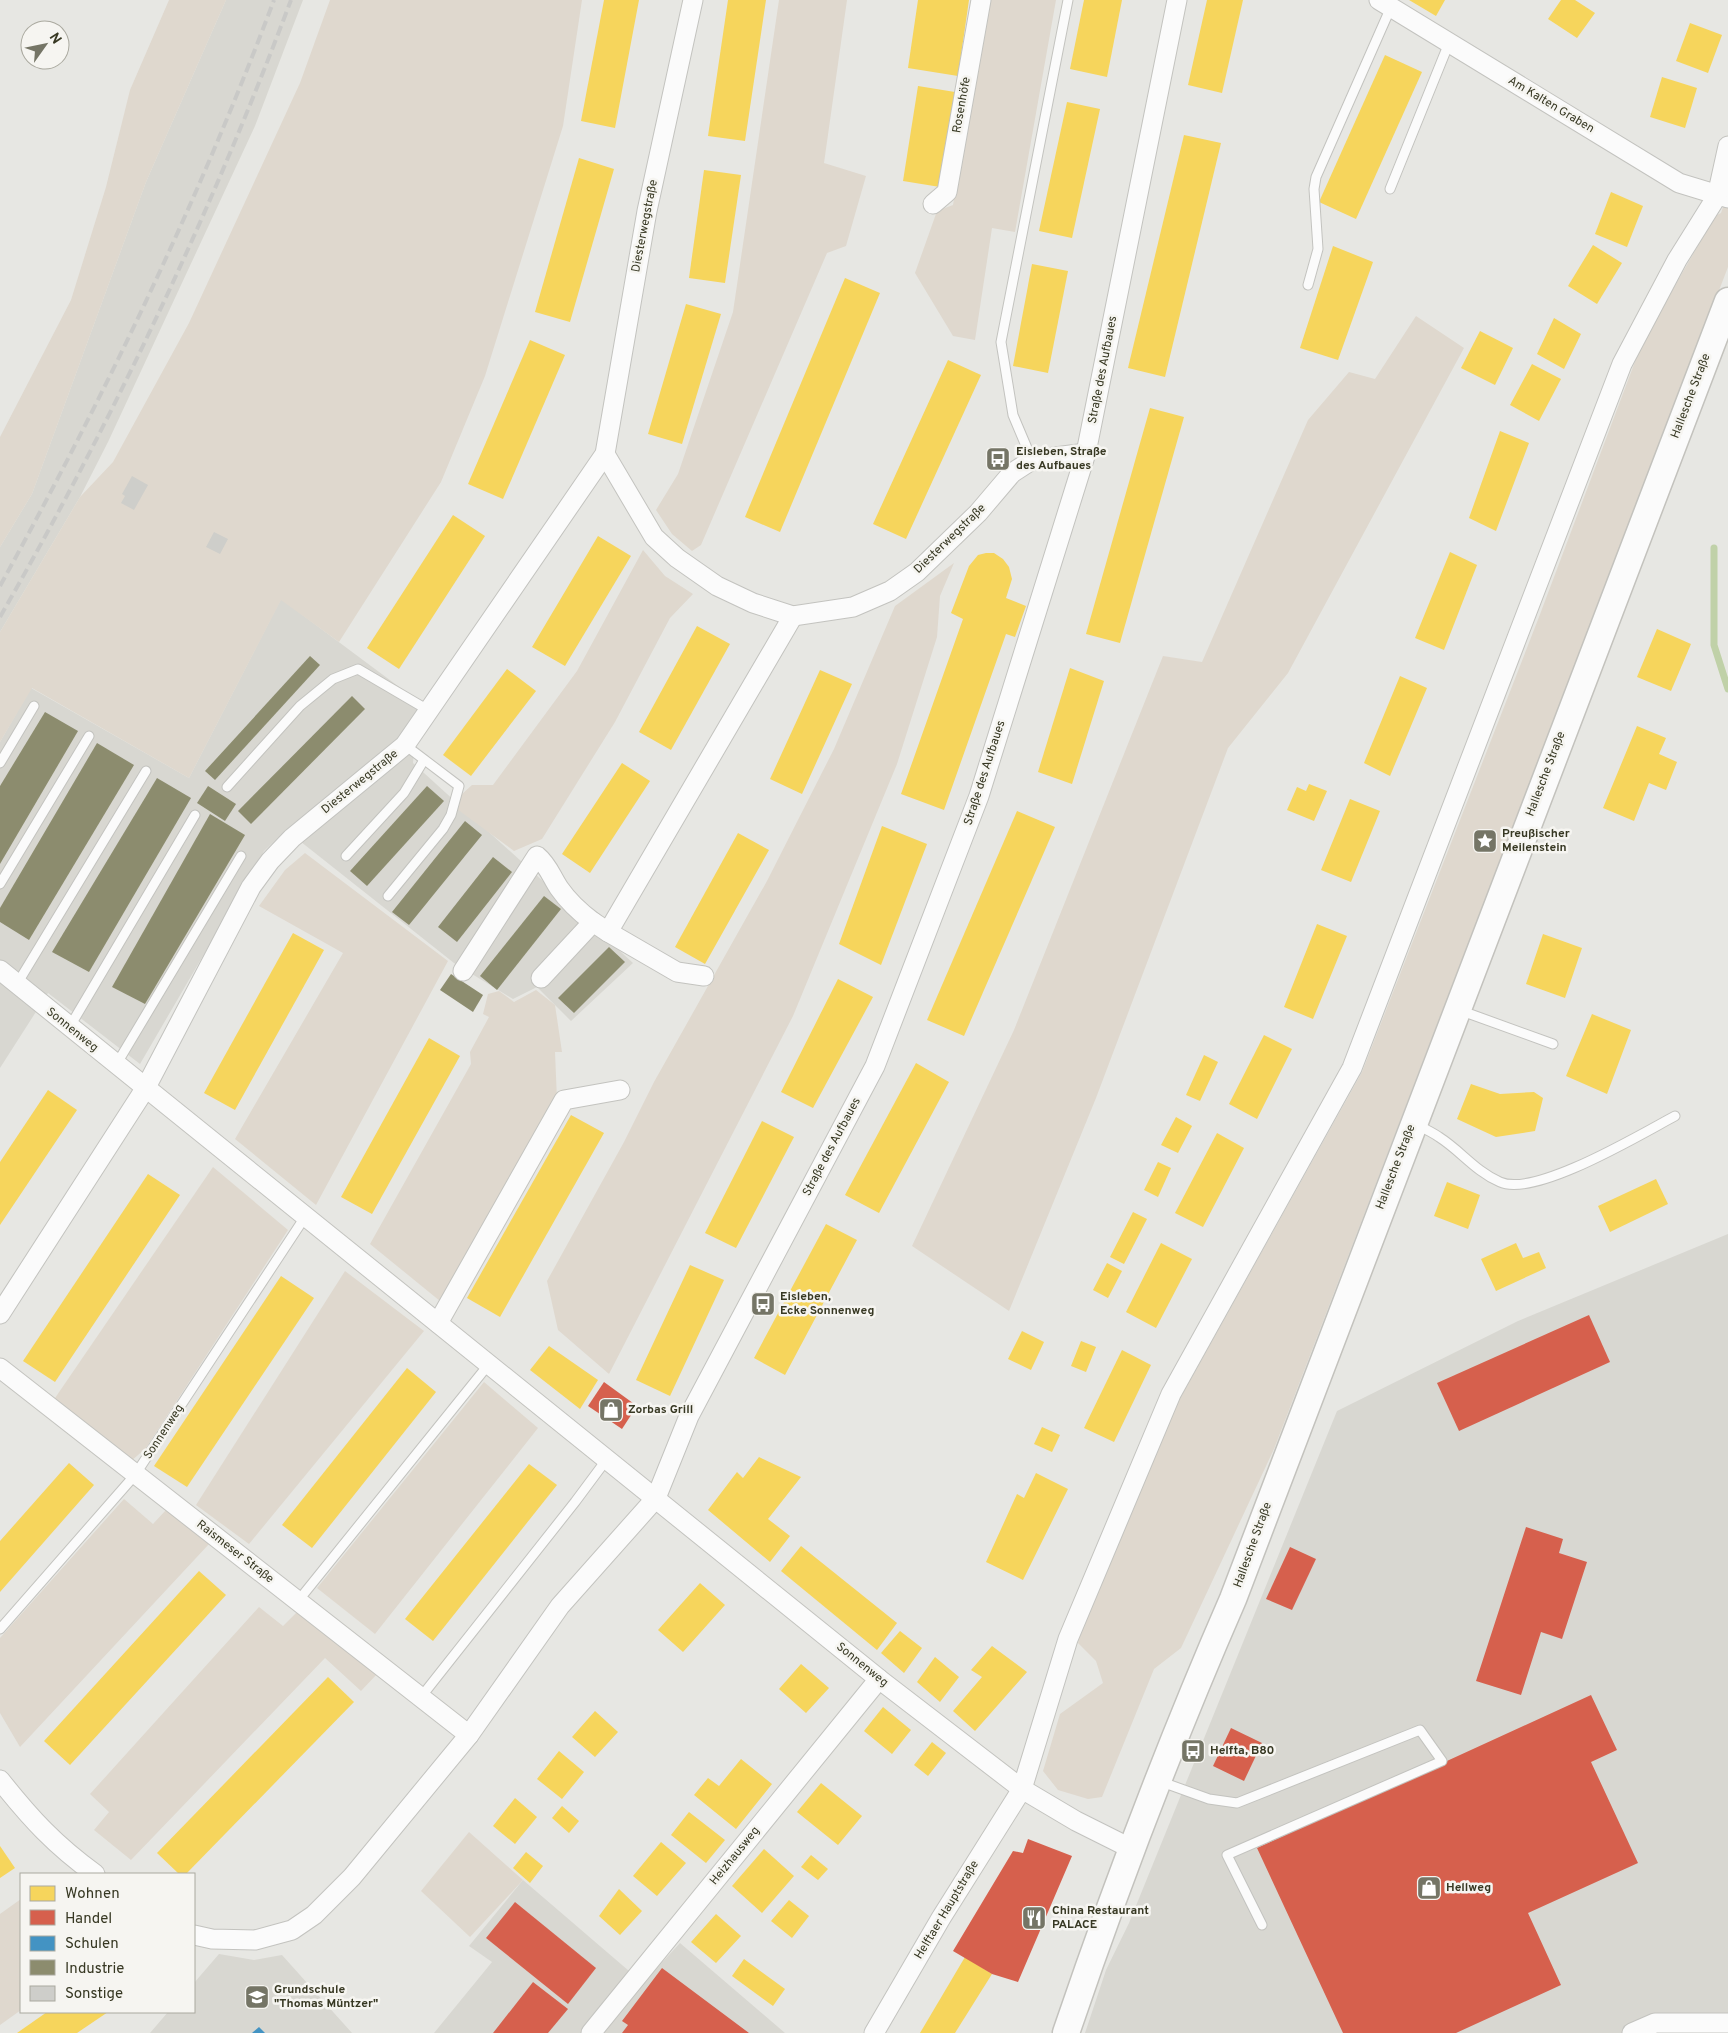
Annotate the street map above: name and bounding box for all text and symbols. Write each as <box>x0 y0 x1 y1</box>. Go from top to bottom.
north arrow <box>20 20 70 70</box>
text: N <box>45 30 65 48</box>
street label: Am Kalten Graben <box>1505 73 1597 137</box>
street label: Rosenhöfe <box>949 76 975 134</box>
street label: Diesterwegstraße <box>628 178 662 274</box>
street label: Straße des Aufbaues <box>1085 315 1121 425</box>
street label: Hallesche Straße <box>1667 351 1715 441</box>
place label: Eisleben, Straße des Aufbaues <box>1016 444 1107 474</box>
bus stop icon: Eisleben, Straße des Aufbaues <box>985 446 1011 472</box>
street label: Diesterwegstraße <box>911 501 989 577</box>
street label: Straße des Aufbaues <box>960 718 1010 828</box>
street label: Hallesche Straße <box>1522 729 1570 819</box>
street label: Diesterwegstraße <box>318 746 402 818</box>
place label: Preußischer Meilenstein <box>1502 826 1570 856</box>
place icon: Preußischer Meilenstein <box>1472 828 1498 854</box>
street label: Sonnenweg <box>43 1004 101 1056</box>
street label: Straße des Aufbaues <box>799 1095 865 1199</box>
street label: Hallesche Straße <box>1372 1122 1420 1212</box>
place label: Eisleben, Ecke Sonnenweg <box>780 1289 874 1319</box>
bus stop icon: Eisleben, Ecke Sonnenweg <box>750 1291 776 1317</box>
shop icon: Zorbas Grill <box>598 1397 624 1423</box>
street label: Sonnenweg <box>140 1401 188 1463</box>
place label: Zorbas Grill <box>628 1402 693 1418</box>
street label: Hallesche Straße <box>1230 1500 1276 1590</box>
street label: Raismeser Straße <box>193 1517 277 1587</box>
street label: Sonnenweg <box>833 1639 891 1691</box>
bus stop icon: Helfta, B80 <box>1180 1738 1206 1764</box>
place label: Helfta, B80 <box>1210 1743 1275 1759</box>
street label: Heizhausweg <box>706 1823 764 1889</box>
street label: Helftaer Hauptstraße <box>911 1858 983 1962</box>
legend <box>20 1873 195 2013</box>
shop icon: Hellweg <box>1416 1875 1442 1901</box>
place label: Hellweg <box>1446 1880 1491 1896</box>
text: Wohnen <box>65 1885 120 1904</box>
place label: China Restaurant PALACE <box>1052 1903 1149 1933</box>
restaurant icon: China Restaurant PALACE <box>1021 1905 1047 1931</box>
text: Handel <box>65 1910 112 1929</box>
text: Schulen <box>65 1935 119 1954</box>
text: Industrie <box>65 1960 124 1979</box>
place label: Grundschule "Thomas Müntzer" <box>274 1982 378 2012</box>
school or university icon: Grundschule "Thomas Müntzer" <box>244 1984 270 2010</box>
text: Sonstige <box>65 1985 123 2004</box>

